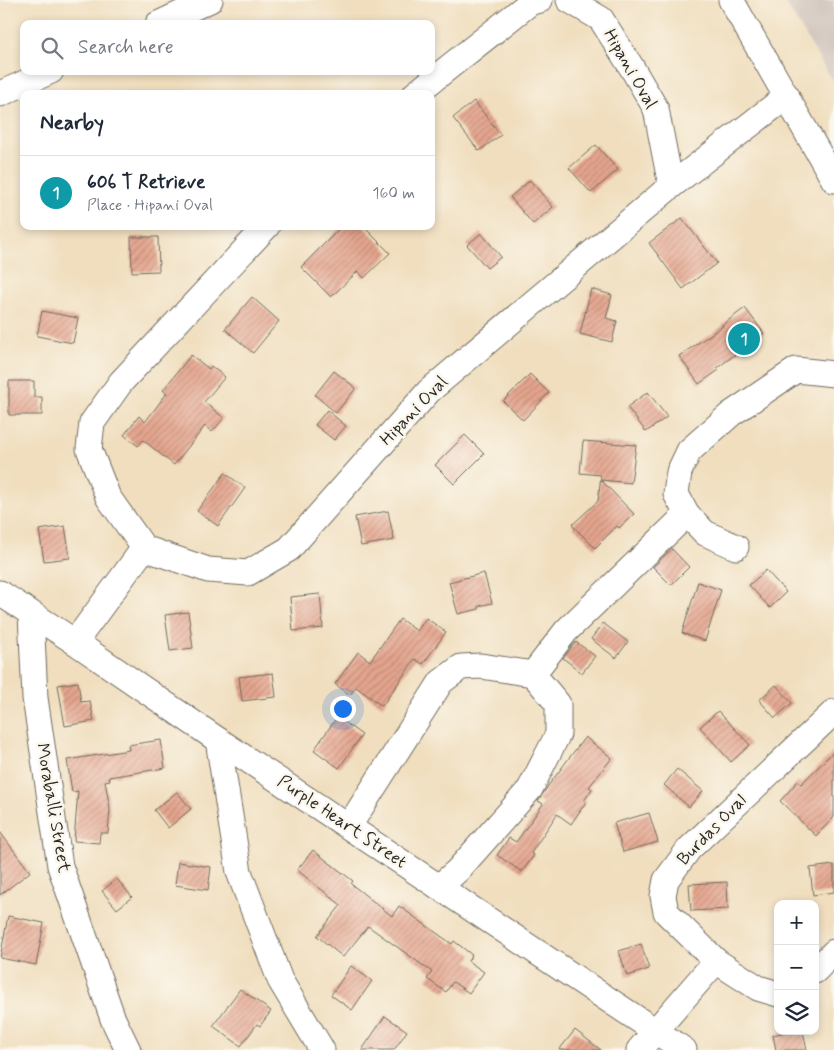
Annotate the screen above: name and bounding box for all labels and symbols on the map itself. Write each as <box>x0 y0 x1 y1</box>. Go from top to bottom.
street label: Hipani Oval <box>598 25 662 113</box>
pin: 1 <box>728 320 760 358</box>
street label: Hipani Oval <box>375 371 453 451</box>
your location <box>330 696 356 722</box>
street label: Moraballi Street <box>30 741 76 875</box>
street label: Purple Heart Street <box>273 770 412 874</box>
street label: Burdas Oval <box>672 789 752 871</box>

